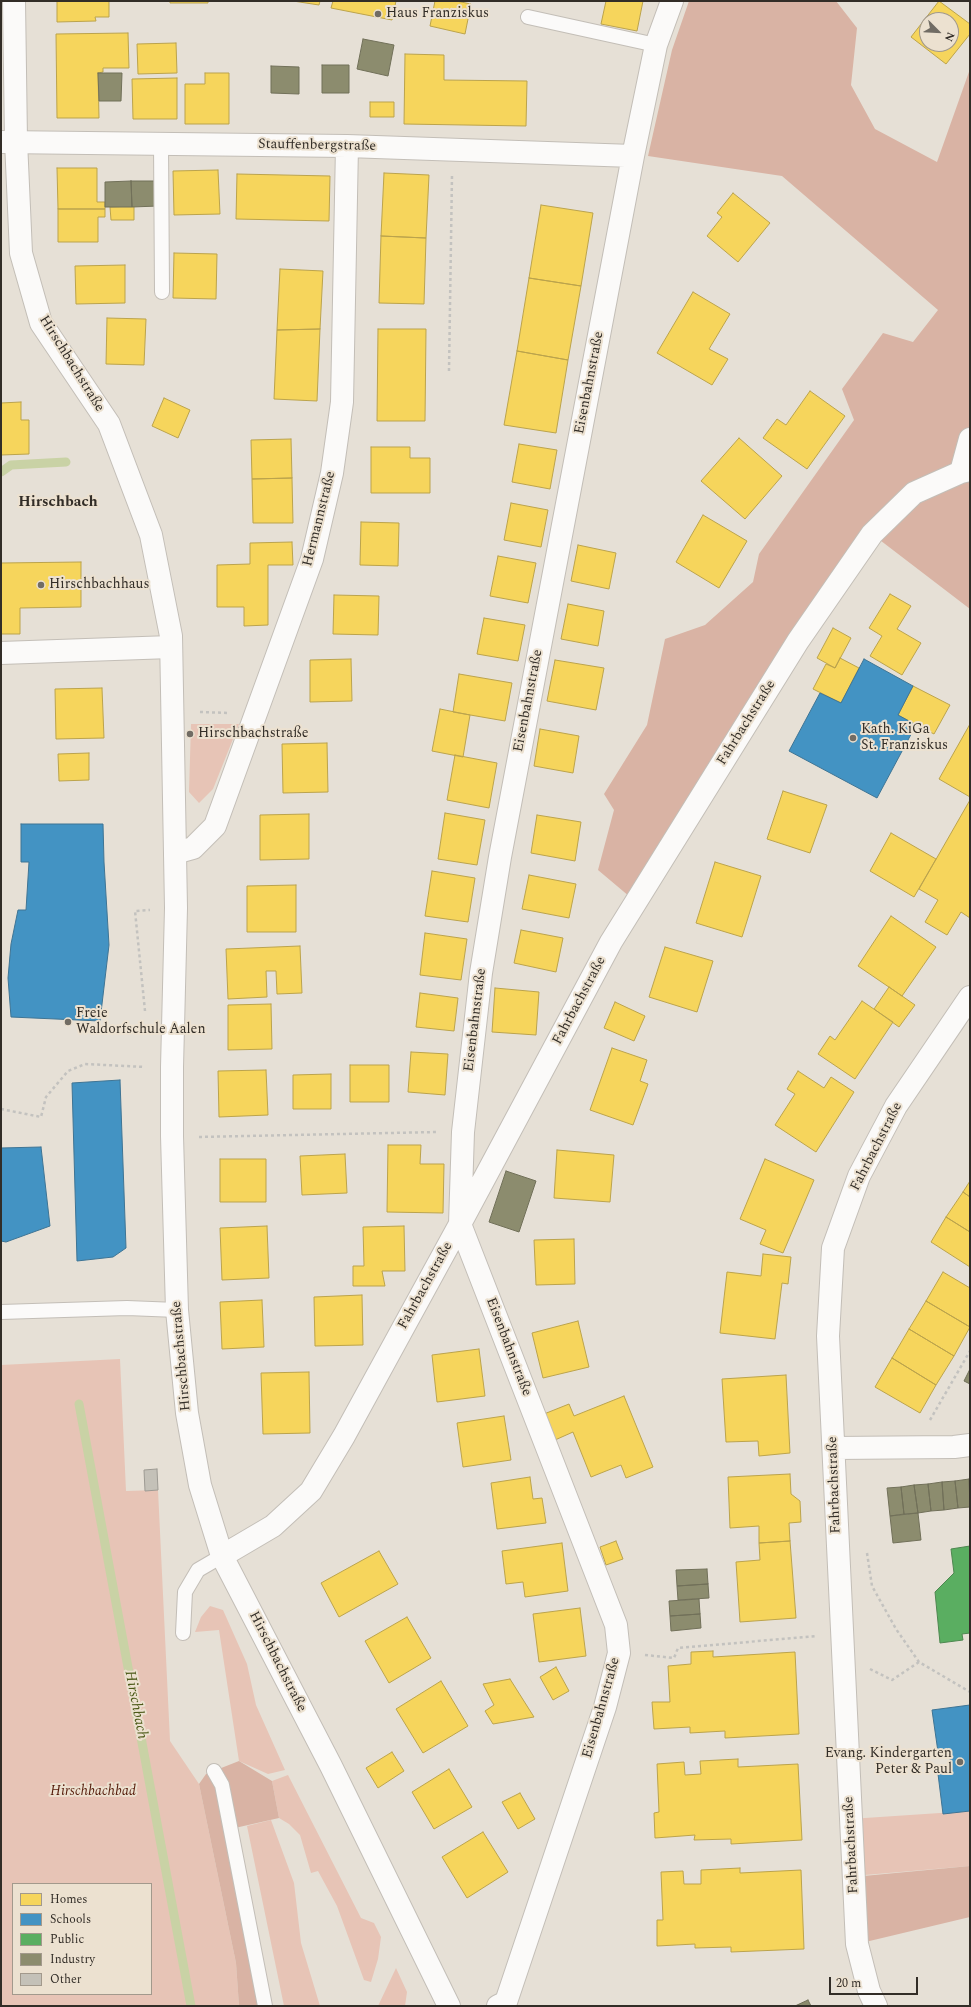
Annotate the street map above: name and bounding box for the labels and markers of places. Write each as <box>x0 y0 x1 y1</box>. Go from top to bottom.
place label: Haus Franziskus <box>386 6 489 22</box>
marker: Haus Franziskus <box>373 9 383 19</box>
place label: Hirschbachhaus <box>49 577 149 593</box>
marker: Hirschbachhaus <box>36 580 46 590</box>
place label: Kath. KiGa St. Franziskus <box>861 722 948 754</box>
place label: Hirschbachstraße <box>198 726 308 742</box>
marker: Hirschbachstraße <box>185 729 195 739</box>
marker: Kath. KiGa St. Franziskus <box>848 733 858 743</box>
place label: Freie Waldorfschule Aalen <box>76 1006 206 1038</box>
marker: Freie Waldorfschule Aalen <box>63 1017 73 1027</box>
place label: Evang. Kindergarten Peter & Paul <box>825 1746 952 1778</box>
marker: Evang. Kindergarten Peter & Paul <box>955 1757 965 1767</box>

